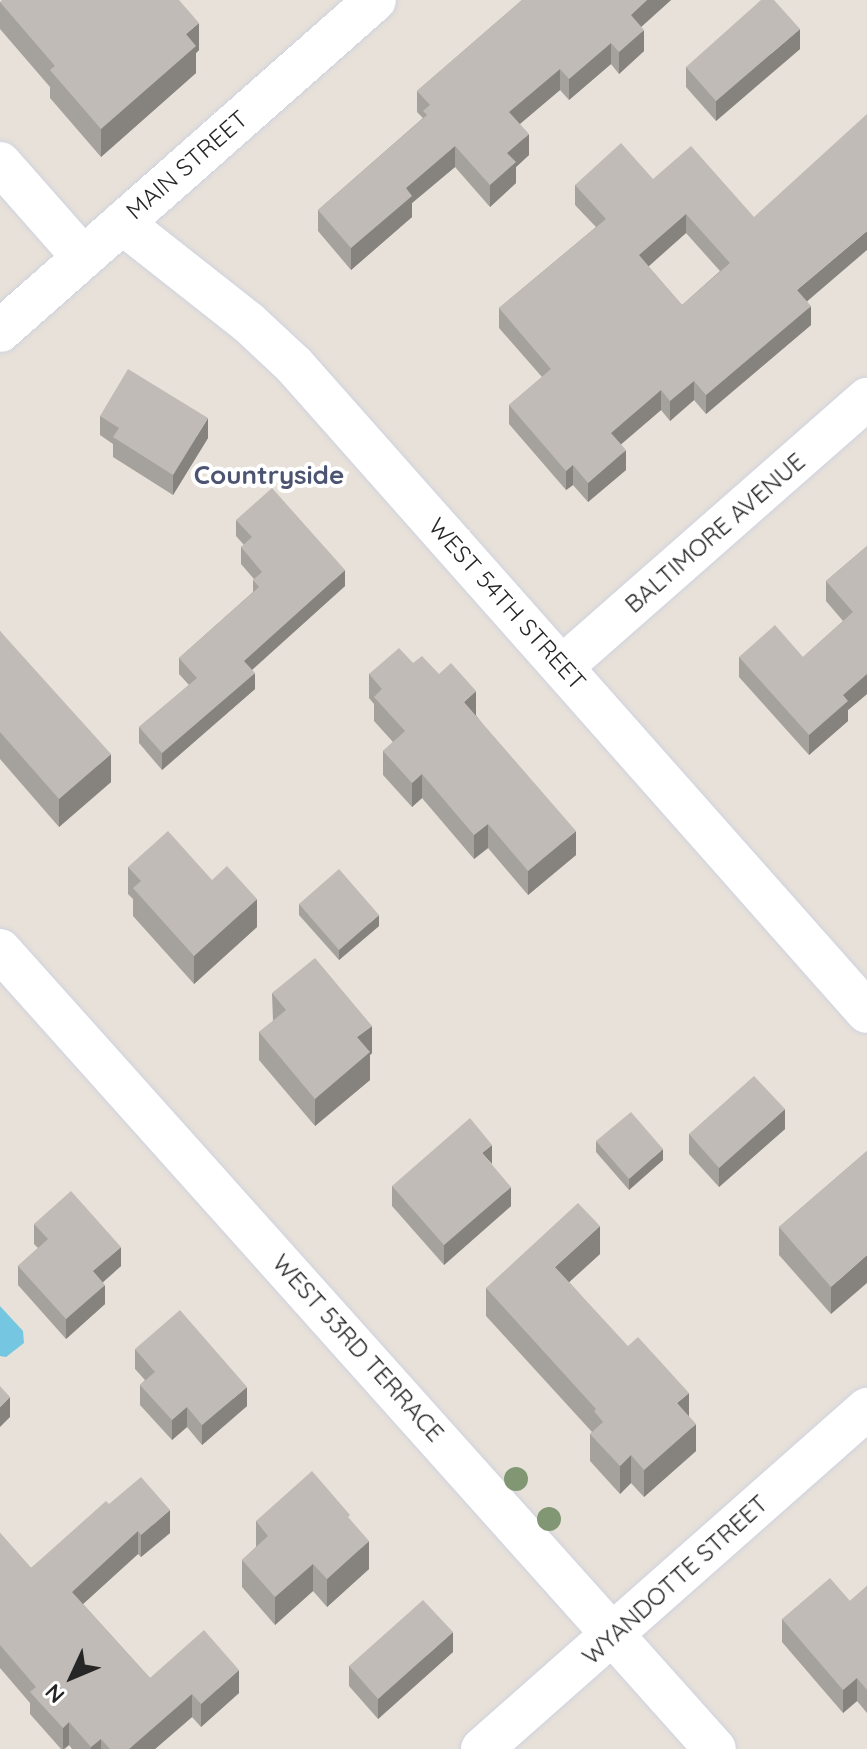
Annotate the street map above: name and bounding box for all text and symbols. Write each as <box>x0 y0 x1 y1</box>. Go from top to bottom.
street label: MAIN STREET <box>120 105 254 225</box>
street label: BALTIMORE AVENUE <box>619 447 811 619</box>
district label: Countryside <box>194 459 344 491</box>
street label: WEST 54TH STREET <box>422 512 592 696</box>
street label: WEST 53RD TERRACE <box>266 1248 450 1448</box>
street label: WYANDOTTE STREET <box>576 1489 774 1671</box>
north arrow <box>32 1637 112 1717</box>
text: N <box>39 1678 70 1709</box>

